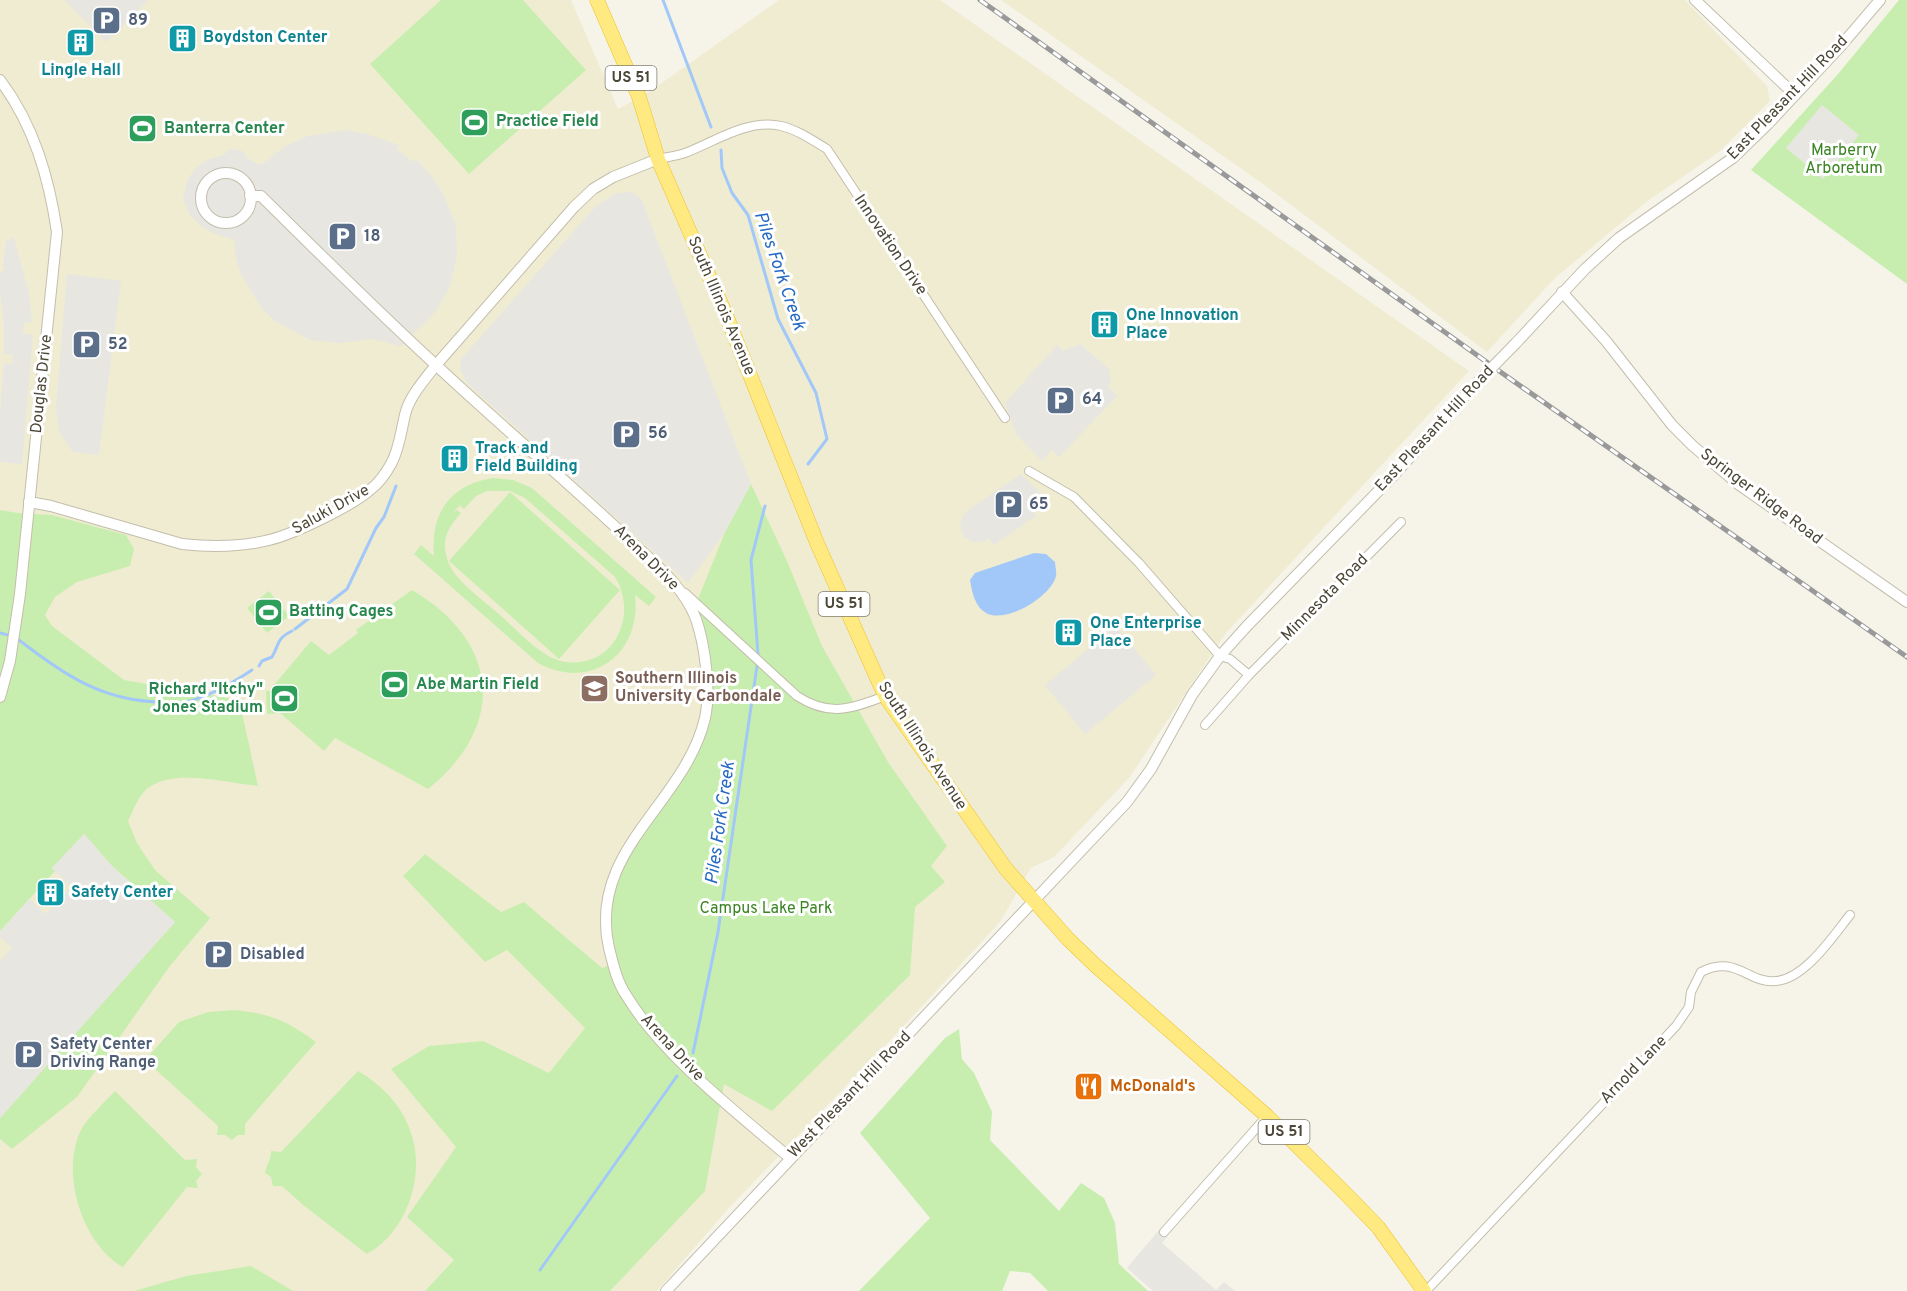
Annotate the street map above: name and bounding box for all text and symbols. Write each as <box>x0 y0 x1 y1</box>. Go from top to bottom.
parking icon: 89 <box>91 5 123 37</box>
place label: 89 <box>128 11 148 31</box>
building icon: Boydston Center <box>166 22 198 54</box>
building icon: Lingle Hall <box>65 27 97 59</box>
place label: Boydston Center <box>203 28 328 48</box>
street label: East Pleasant Hill Road <box>1723 32 1853 164</box>
place label: Lingle Hall <box>41 61 121 81</box>
road number: US 51 <box>606 66 656 90</box>
sports icon: Practice Field <box>459 106 491 138</box>
place label: Practice Field <box>496 112 599 132</box>
sports icon: Banterra Center <box>127 113 159 145</box>
place label: Banterra Center <box>164 119 285 139</box>
park label: Marberry Arboretum <box>1805 141 1883 179</box>
street label: Innovation Drive <box>849 191 931 299</box>
water label: Piles Fork Creek <box>748 209 810 334</box>
parking icon: 18 <box>327 221 359 253</box>
place label: 18 <box>364 227 380 247</box>
street label: South Illinois Avenue <box>683 233 759 379</box>
place label: One Innovation Place <box>1126 306 1239 344</box>
building icon: One Innovation Place <box>1089 309 1121 341</box>
parking icon: 52 <box>71 329 103 361</box>
street label: Douglas Drive <box>27 334 57 434</box>
place label: 52 <box>108 335 128 355</box>
street label: East Pleasant Hill Road <box>1371 362 1499 496</box>
parking icon: 64 <box>1045 384 1077 416</box>
place label: 64 <box>1082 390 1102 410</box>
parking icon: 56 <box>611 418 643 450</box>
place label: 56 <box>648 424 668 444</box>
place label: Track and Field Building <box>475 439 578 477</box>
building icon: Track and Field Building <box>438 442 470 474</box>
street label: Springer Ridge Road <box>1696 445 1826 549</box>
street label: Saluki Drive <box>289 481 373 539</box>
parking icon: 65 <box>992 489 1024 521</box>
place label: 65 <box>1029 495 1049 515</box>
street label: Arena Drive <box>609 521 683 595</box>
street label: Minnesota Road <box>1277 550 1373 646</box>
road number: US 51 <box>818 592 870 616</box>
sports icon: Batting Cages <box>252 596 284 628</box>
place label: Batting Cages <box>289 602 394 622</box>
place label: One Enterprise Place <box>1090 614 1202 652</box>
building icon: One Enterprise Place <box>1053 617 1085 649</box>
sports icon: Abe Martin Field <box>379 669 411 701</box>
place label: Southern Illinois University Carbondale <box>615 669 781 707</box>
school or university icon: Southern Illinois University Carbondale <box>578 672 610 704</box>
place label: Abe Martin Field <box>416 675 539 695</box>
street label: South Illinois Avenue <box>873 678 971 814</box>
place label: Richard "Itchy" Jones Stadium <box>149 680 263 718</box>
sports icon: Richard "Itchy" Jones Stadium <box>268 683 300 715</box>
water label: Piles Fork Creek <box>701 759 741 886</box>
building icon: Safety Center <box>34 877 66 909</box>
place label: Safety Center <box>71 883 174 903</box>
park label: Campus Lake Park <box>700 899 832 919</box>
parking icon: Disabled <box>203 939 235 971</box>
place label: Disabled <box>240 945 305 965</box>
street label: Arena Drive <box>636 1010 708 1086</box>
street label: West Pleasant Hill Road <box>784 1027 916 1163</box>
street label: Arnold Lane <box>1596 1032 1672 1108</box>
place label: Safety Center Driving Range <box>50 1035 156 1073</box>
parking icon: Safety Center Driving Range <box>13 1038 45 1070</box>
restaurant icon: McDonald's <box>1073 1071 1105 1103</box>
place label: McDonald's <box>1110 1077 1196 1097</box>
road number: US 51 <box>1258 1120 1310 1144</box>

